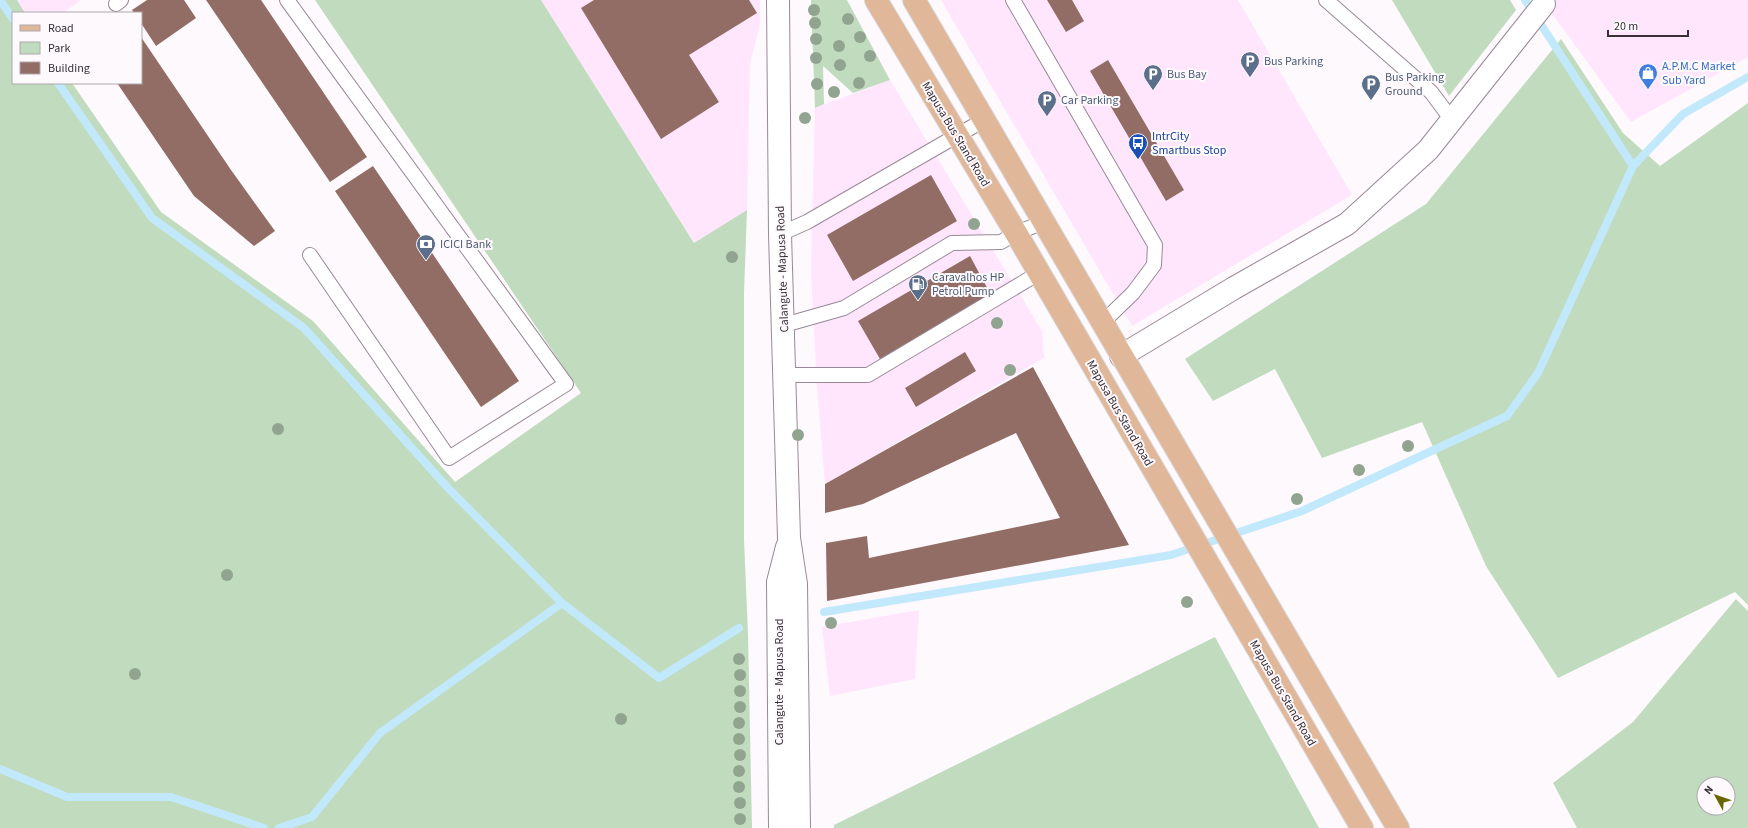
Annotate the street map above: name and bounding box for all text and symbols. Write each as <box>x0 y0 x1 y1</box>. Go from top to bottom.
legend <box>12 12 142 84</box>
scale bar <box>1608 12 1688 38</box>
text: 20 m <box>1614 18 1638 35</box>
text: Road <box>48 20 74 37</box>
text: Park <box>48 40 70 57</box>
parking icon: Bus Parking <box>1239 50 1261 78</box>
place label: Bus Parking <box>1264 53 1323 70</box>
place label: A.P.M.C Market Sub Yard <box>1662 58 1735 89</box>
text: Building <box>48 60 90 77</box>
shop icon: A.P.M.C Market Sub Yard <box>1637 62 1659 90</box>
parking icon: Bus Bay <box>1142 63 1164 91</box>
place label: Bus Bay <box>1167 66 1207 83</box>
place label: Bus Parking Ground <box>1385 69 1444 100</box>
parking icon: Bus Parking Ground <box>1360 73 1382 101</box>
street label: Mapusa Bus Stand Road <box>917 79 994 190</box>
parking icon: Car Parking <box>1036 89 1058 117</box>
place label: Car Parking <box>1061 92 1118 109</box>
place label: IntrCity Smartbus Stop <box>1152 128 1227 159</box>
bus stop icon: IntrCity Smartbus Stop <box>1127 132 1149 160</box>
street label: Calangute - Mapusa Road <box>772 205 793 333</box>
bank icon: ICICI Bank <box>415 233 437 261</box>
place label: ICICI Bank <box>440 236 491 253</box>
place label: Caravalhos HP Petrol Pump <box>932 269 1005 300</box>
fuel station icon: Caravalhos HP Petrol Pump <box>907 273 929 301</box>
street label: Mapusa Bus Stand Road <box>1082 357 1157 469</box>
street label: Calangute - Mapusa Road <box>771 619 788 745</box>
street label: Mapusa Bus Stand Road <box>1245 637 1320 749</box>
north arrow <box>1696 776 1736 816</box>
text: N <box>1701 782 1717 798</box>

